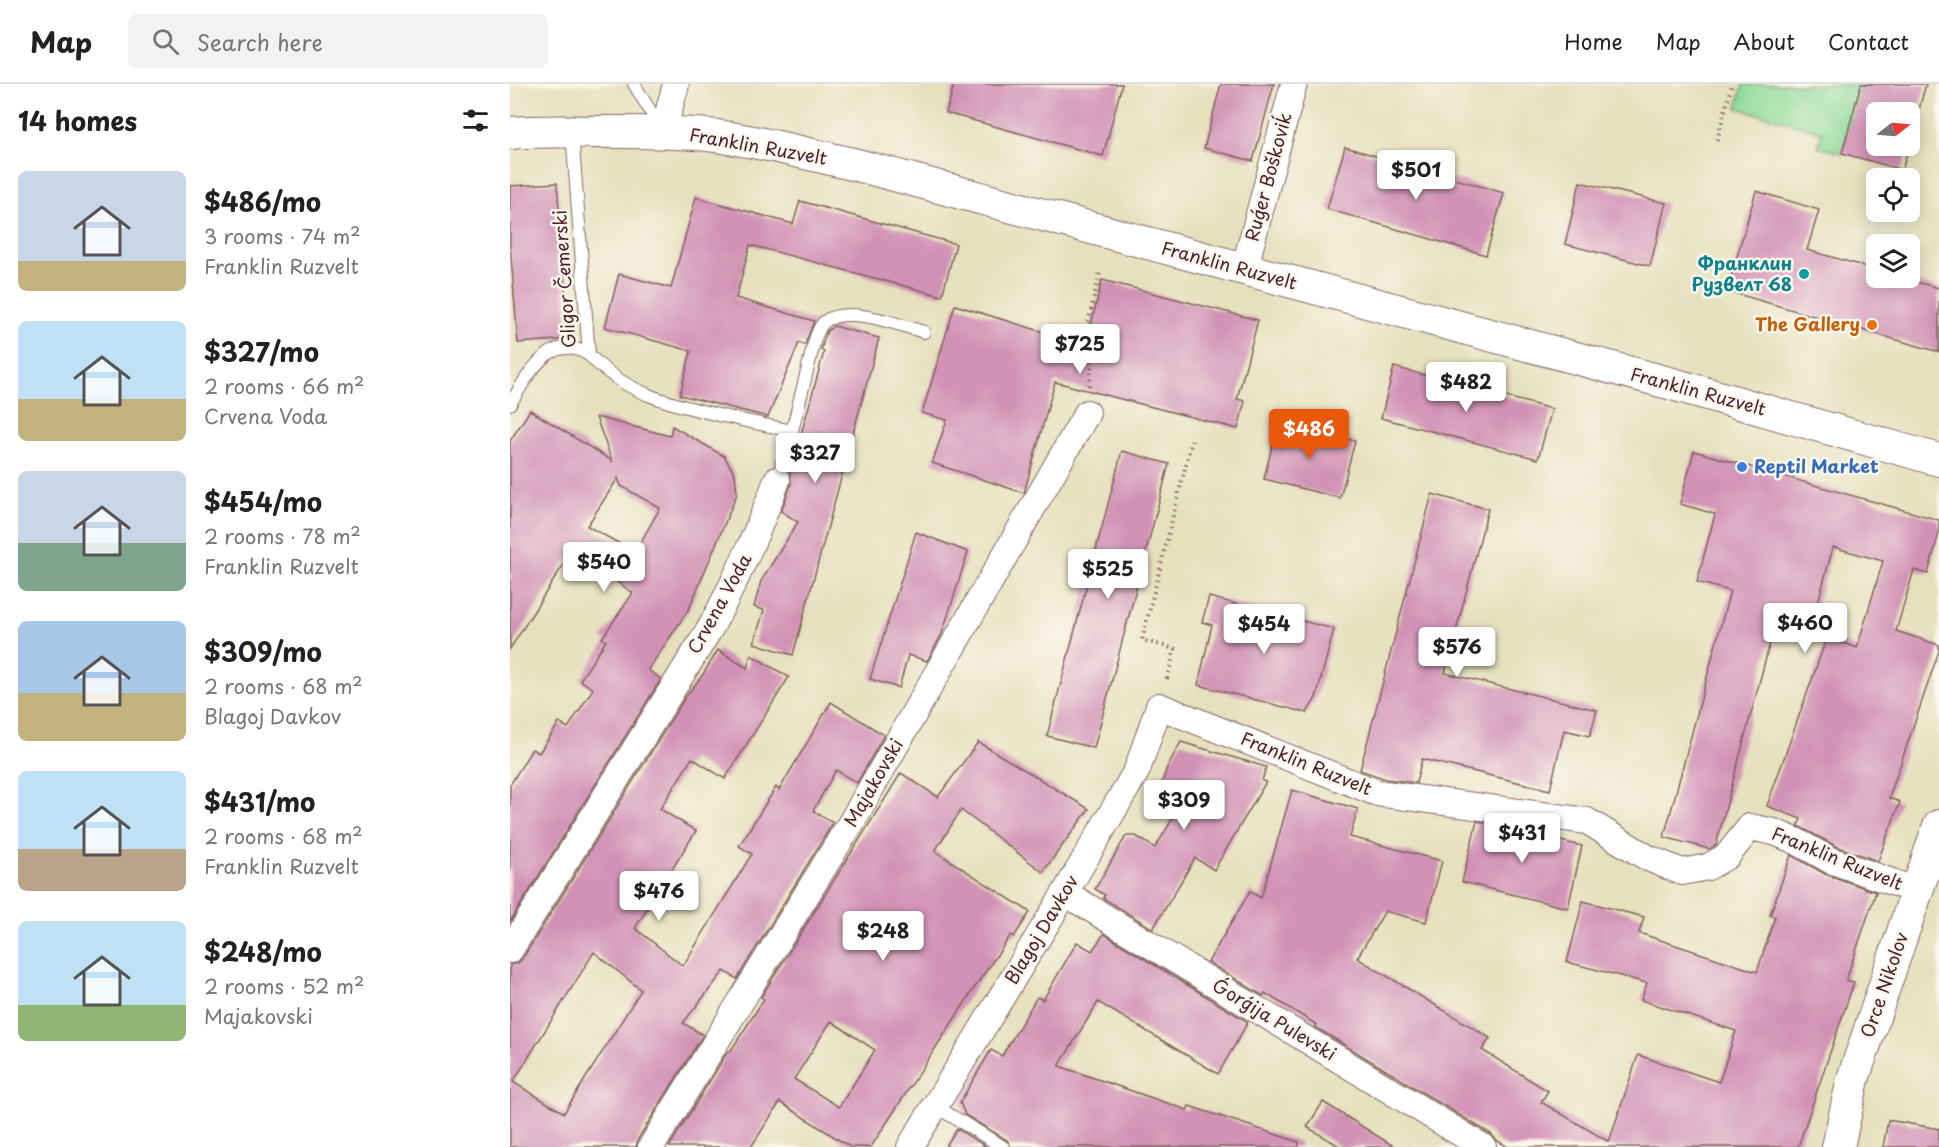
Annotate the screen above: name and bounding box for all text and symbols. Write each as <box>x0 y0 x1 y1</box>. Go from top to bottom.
search box <box>128 14 548 68</box>
text: Map <box>30 20 92 63</box>
icon: search <box>149 25 182 58</box>
text: Search here <box>197 25 323 58</box>
text: Home <box>1564 25 1623 57</box>
text: Map <box>1656 25 1701 57</box>
text: About <box>1734 25 1795 57</box>
text: Contact <box>1828 25 1909 57</box>
text: 14 homes <box>18 101 137 140</box>
north arrow <box>1866 102 1920 156</box>
map controls <box>1866 102 1920 288</box>
icon: filters <box>459 104 492 137</box>
street label: Ruǵer Boškoviḱ <box>1237 109 1298 244</box>
street label: Franklin Ruzvelt <box>687 120 829 171</box>
pin: $501 <box>1380 150 1452 201</box>
text: $501 <box>1391 154 1441 184</box>
button: locate <box>1866 168 1920 222</box>
text: $486/mo <box>204 182 321 221</box>
icon: home <box>66 195 138 267</box>
street label: Gligor Čemerski <box>545 209 582 349</box>
text: 3 rooms · 74 m² <box>204 221 361 251</box>
street label: Franklin Ruzvelt <box>1159 233 1300 296</box>
button: layers <box>1866 234 1920 288</box>
place label: Франклин Рузвелт 68 <box>1692 249 1792 297</box>
text: Franklin Ruzvelt <box>204 251 359 281</box>
marker: Франклин Рузвелт 68 <box>1797 267 1811 281</box>
place label: The Gallery <box>1755 310 1860 337</box>
marker: The Gallery <box>1865 318 1879 332</box>
pin: $725 <box>1044 324 1116 375</box>
text: $725 <box>1055 328 1105 358</box>
text: $327/mo <box>204 332 319 371</box>
icon: home <box>66 345 138 417</box>
street label: Franklin Ruzvelt <box>1628 359 1769 422</box>
pin: $482 <box>1430 362 1502 413</box>
text: $482 <box>1440 366 1492 396</box>
text: 2 rooms · 66 m² <box>204 371 364 401</box>
text: Crvena Voda <box>204 401 327 431</box>
pin: $486 <box>1273 409 1345 460</box>
text: $486 <box>1283 413 1335 443</box>
pin: $327 <box>779 433 851 484</box>
text: $327 <box>790 437 840 467</box>
place label: Reptil Market <box>1754 452 1879 479</box>
marker: Reptil Market <box>1735 460 1749 474</box>
text: $454/mo <box>204 482 322 521</box>
icon: home <box>66 495 138 567</box>
text: 2 rooms · 78 m² <box>204 521 361 551</box>
pin: $540 <box>568 542 640 593</box>
text: $540 <box>577 546 631 576</box>
street label: Crvena Voda <box>680 548 758 658</box>
pin: $525 <box>1072 549 1144 600</box>
text: Franklin Ruzvelt <box>204 551 359 581</box>
text: $525 <box>1082 553 1134 583</box>
pin: $460 <box>1769 603 1841 654</box>
pin: $454 <box>1228 604 1300 655</box>
text: $460 <box>1777 607 1833 637</box>
text: $454 <box>1238 608 1290 638</box>
pin: $576 <box>1421 627 1493 678</box>
text: $576 <box>1432 631 1482 661</box>
text: $309/mo <box>204 632 322 671</box>
icon: home <box>66 645 138 717</box>
text: 2 rooms · 68 m² <box>204 671 363 701</box>
text: Blagoj Davkov <box>204 701 341 731</box>
street label: Franklin Ruzvelt <box>1237 724 1376 801</box>
street label: Majakovski <box>837 733 909 831</box>
pin: $309 <box>1148 780 1220 831</box>
text: $431/mo <box>204 782 315 821</box>
text: $309 <box>1158 784 1210 814</box>
icon: home <box>66 795 138 867</box>
pin: $431 <box>1486 813 1558 864</box>
text: $431 <box>1498 817 1546 847</box>
street label: Franklin Ruzvelt <box>1768 819 1907 896</box>
text: 2 rooms · 68 m² <box>204 821 363 851</box>
text: Franklin Ruzvelt <box>204 851 359 881</box>
street label: Blagoj Davkov <box>997 869 1084 989</box>
pin: $476 <box>623 871 695 922</box>
text: $476 <box>634 875 684 905</box>
pin: $248 <box>847 911 919 962</box>
text: $248 <box>857 915 909 945</box>
street label: Orce Nikolov <box>1853 928 1914 1041</box>
text: $248/mo <box>204 932 322 971</box>
icon: home <box>66 945 138 1017</box>
text: 2 rooms · 52 m² <box>204 971 364 1001</box>
street label: Ǵorǵija Pulevski <box>1208 971 1342 1066</box>
text: Majakovski <box>204 1001 313 1031</box>

